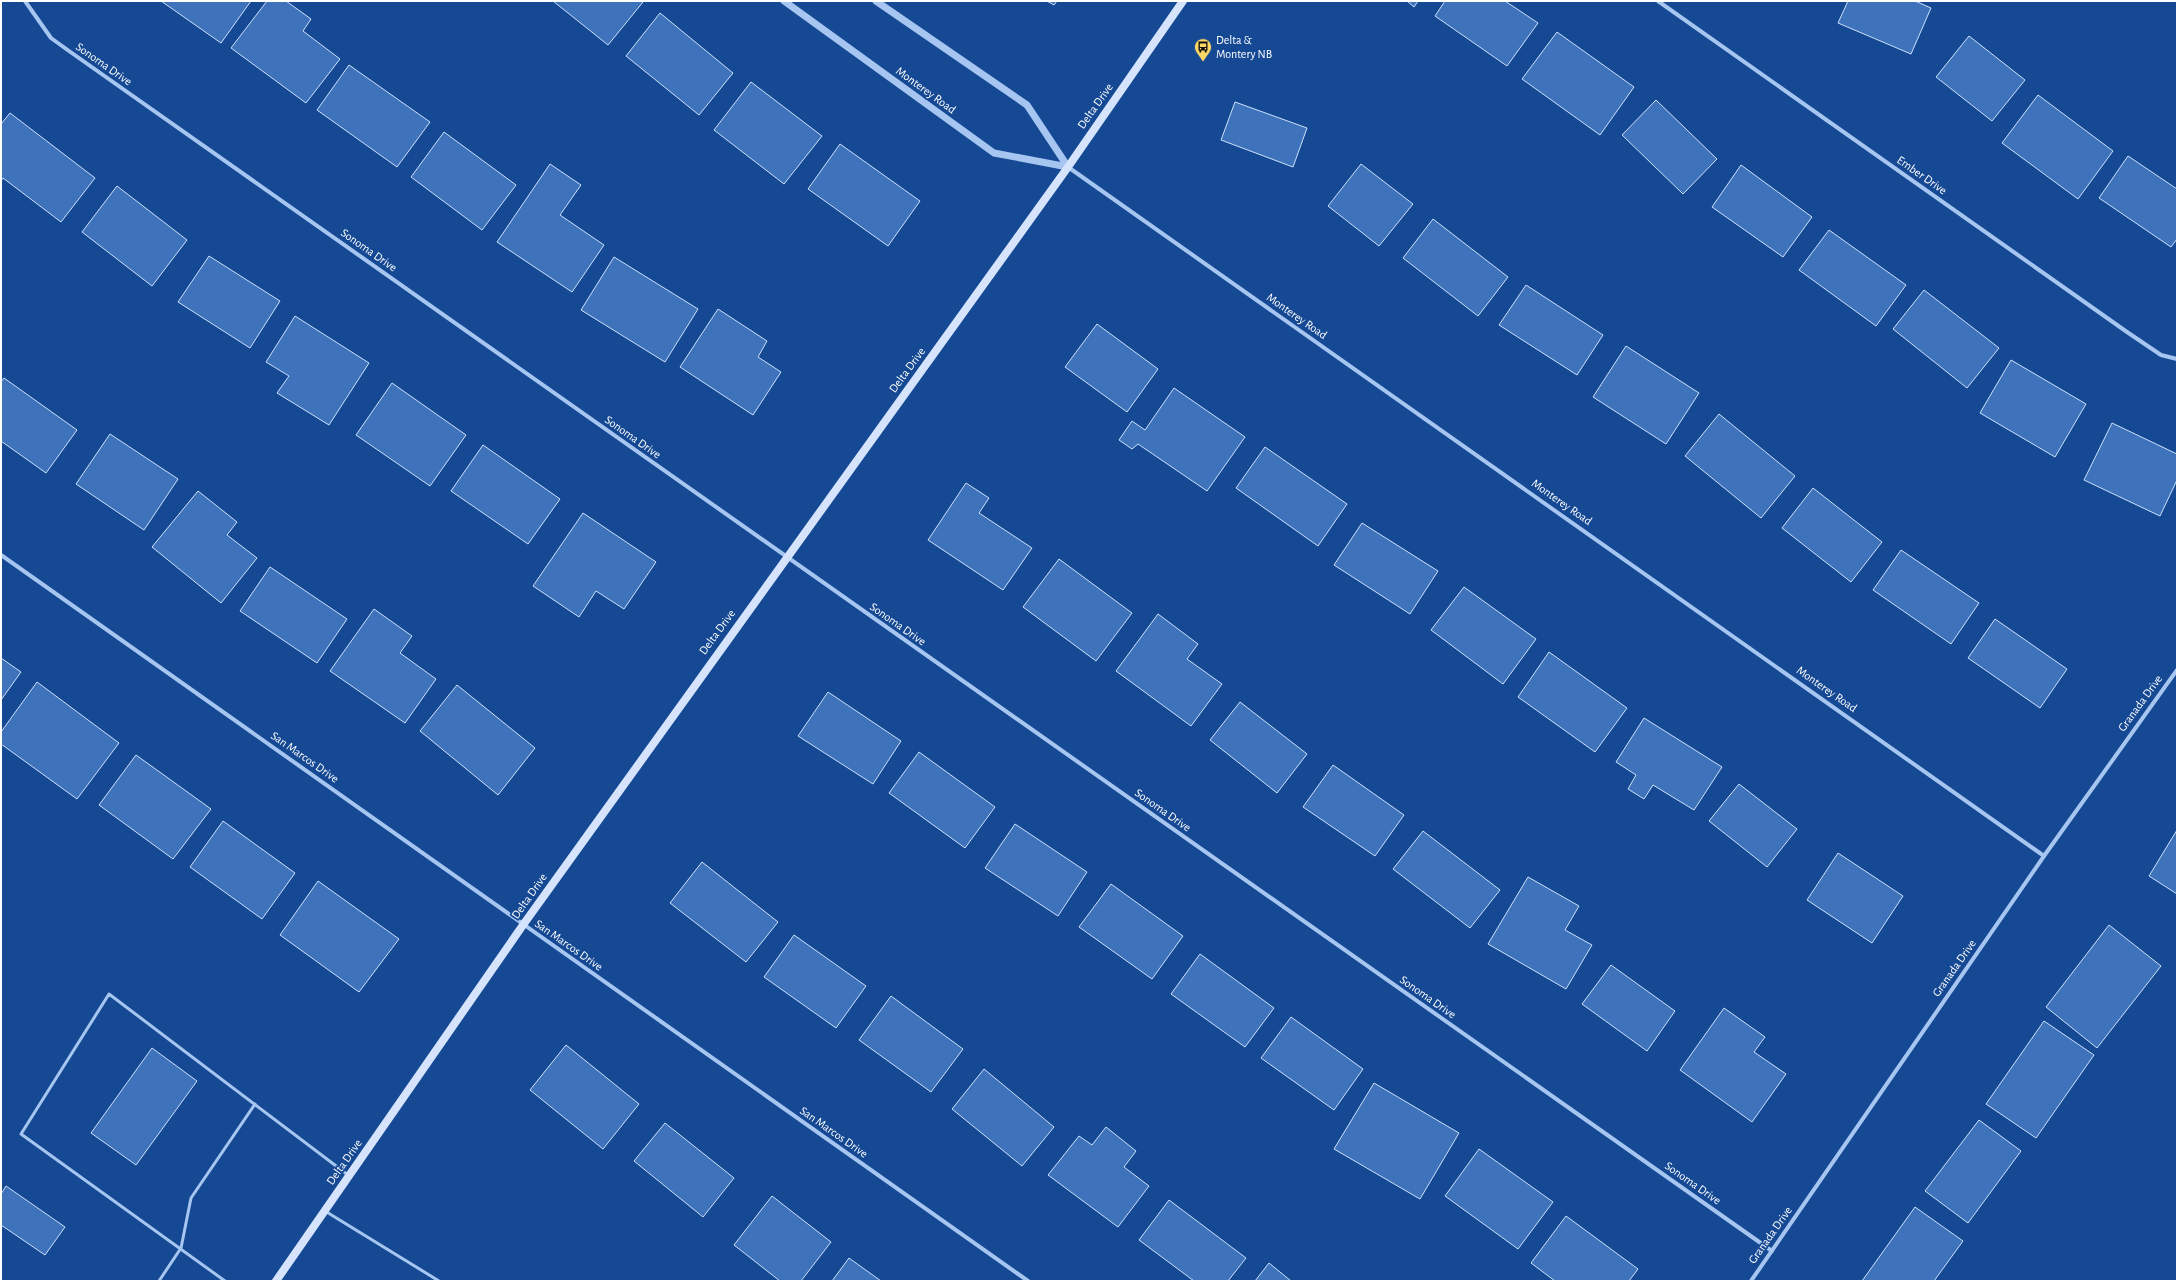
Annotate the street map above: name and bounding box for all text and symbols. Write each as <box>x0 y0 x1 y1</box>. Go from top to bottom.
place label: Delta & Montery NB <box>1216 34 1272 61</box>
bus stop icon: Delta & Montery NB <box>1193 37 1213 62</box>
street label: Sonoma Drive <box>74 40 134 88</box>
street label: Monterey Road <box>893 64 958 116</box>
street label: Delta Drive <box>1075 81 1115 131</box>
street label: Ember Drive <box>1895 154 1949 196</box>
street label: Sonoma Drive <box>339 226 399 274</box>
street label: Monterey Road <box>1264 291 1329 342</box>
street label: Delta Drive <box>887 345 927 395</box>
street label: Sonoma Drive <box>603 413 663 461</box>
street label: Monterey Road <box>1529 477 1594 528</box>
street label: Sonoma Drive <box>868 600 928 648</box>
street label: Delta Drive <box>697 607 737 657</box>
street label: Monterey Road <box>1794 664 1859 715</box>
street label: Granada Drive <box>2116 673 2164 733</box>
street label: San Marcos Drive <box>269 729 341 785</box>
street label: Sonoma Drive <box>1133 786 1193 834</box>
street label: Delta Drive <box>509 871 549 921</box>
street label: San Marcos Drive <box>533 917 605 973</box>
street label: Granada Drive <box>1930 937 1978 999</box>
street label: Sonoma Drive <box>1398 973 1458 1021</box>
street label: San Marcos Drive <box>798 1104 870 1160</box>
street label: Delta Drive <box>324 1137 364 1187</box>
street label: Sonoma Drive <box>1663 1159 1723 1207</box>
street label: Granada Drive <box>1746 1204 1794 1266</box>

